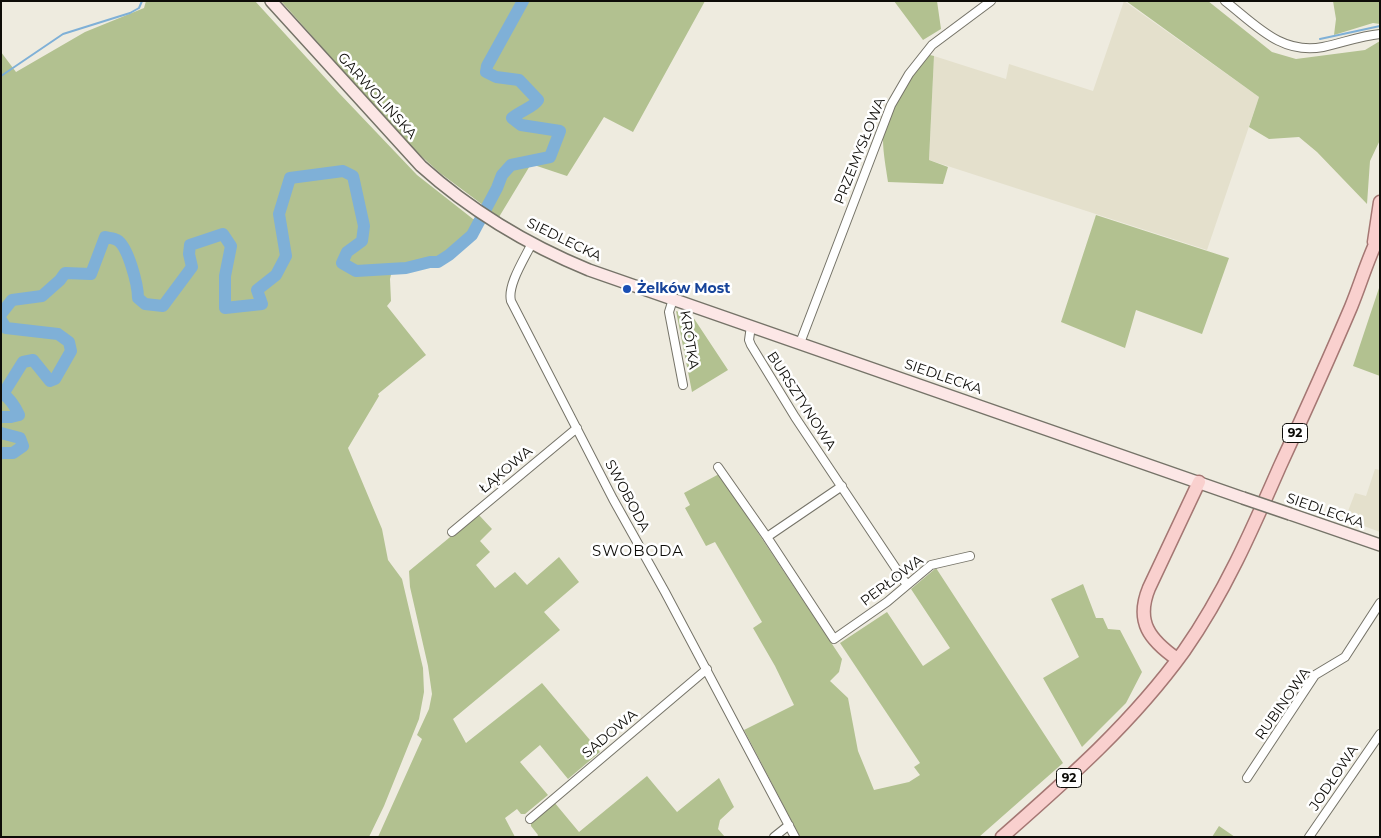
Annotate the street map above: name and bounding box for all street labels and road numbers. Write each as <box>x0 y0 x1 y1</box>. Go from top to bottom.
street label: GARWOLIŃSKA <box>334 49 420 143</box>
street label: PRZEMYSŁOWA <box>831 95 889 207</box>
street label: SIEDLECKA <box>524 215 604 265</box>
street label: KRÓTKA <box>676 309 702 371</box>
street label: BURSZTYNOWA <box>763 349 839 453</box>
street label: SIEDLECKA <box>902 356 984 398</box>
road number: 92 <box>1282 423 1308 442</box>
street label: ŁĄKOWA <box>476 443 536 497</box>
street label: SWOBODA <box>601 457 653 535</box>
street label: SIEDLECKA <box>1284 490 1366 532</box>
street label: PERŁOWA <box>857 552 927 610</box>
street label: RUBINOWA <box>1252 665 1314 743</box>
street label: SADOWA <box>579 706 641 762</box>
street label: JODŁOWA <box>1306 742 1362 814</box>
road number: 92 <box>1056 768 1082 788</box>

